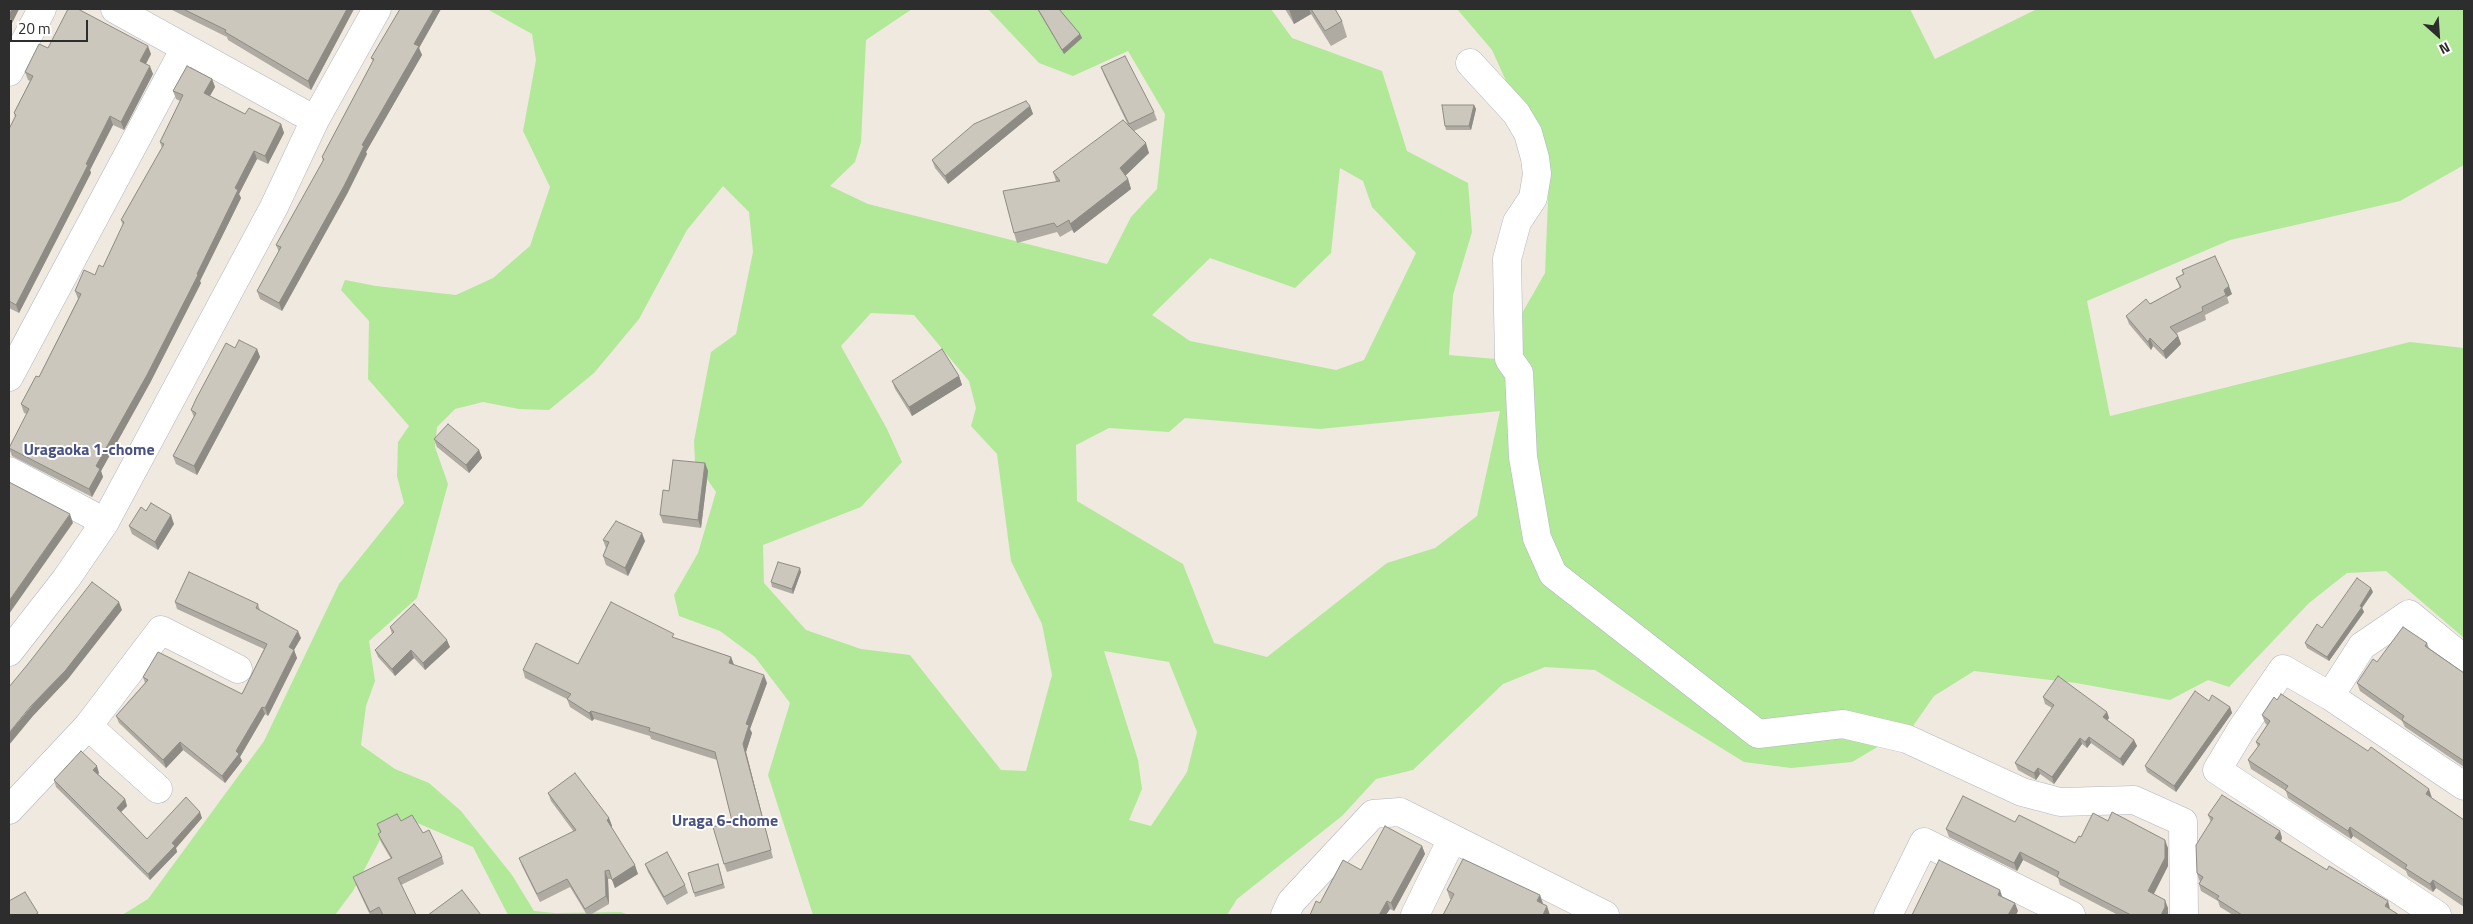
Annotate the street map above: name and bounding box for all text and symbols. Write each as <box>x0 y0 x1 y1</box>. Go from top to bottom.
scale bar <box>12 10 90 42</box>
north arrow <box>2413 10 2463 60</box>
text: 20 m <box>18 17 51 40</box>
text: N <box>2436 37 2454 60</box>
district label: Uragaoka 1-chome <box>23 441 155 461</box>
district label: Uraga 6-chome <box>672 812 778 832</box>

